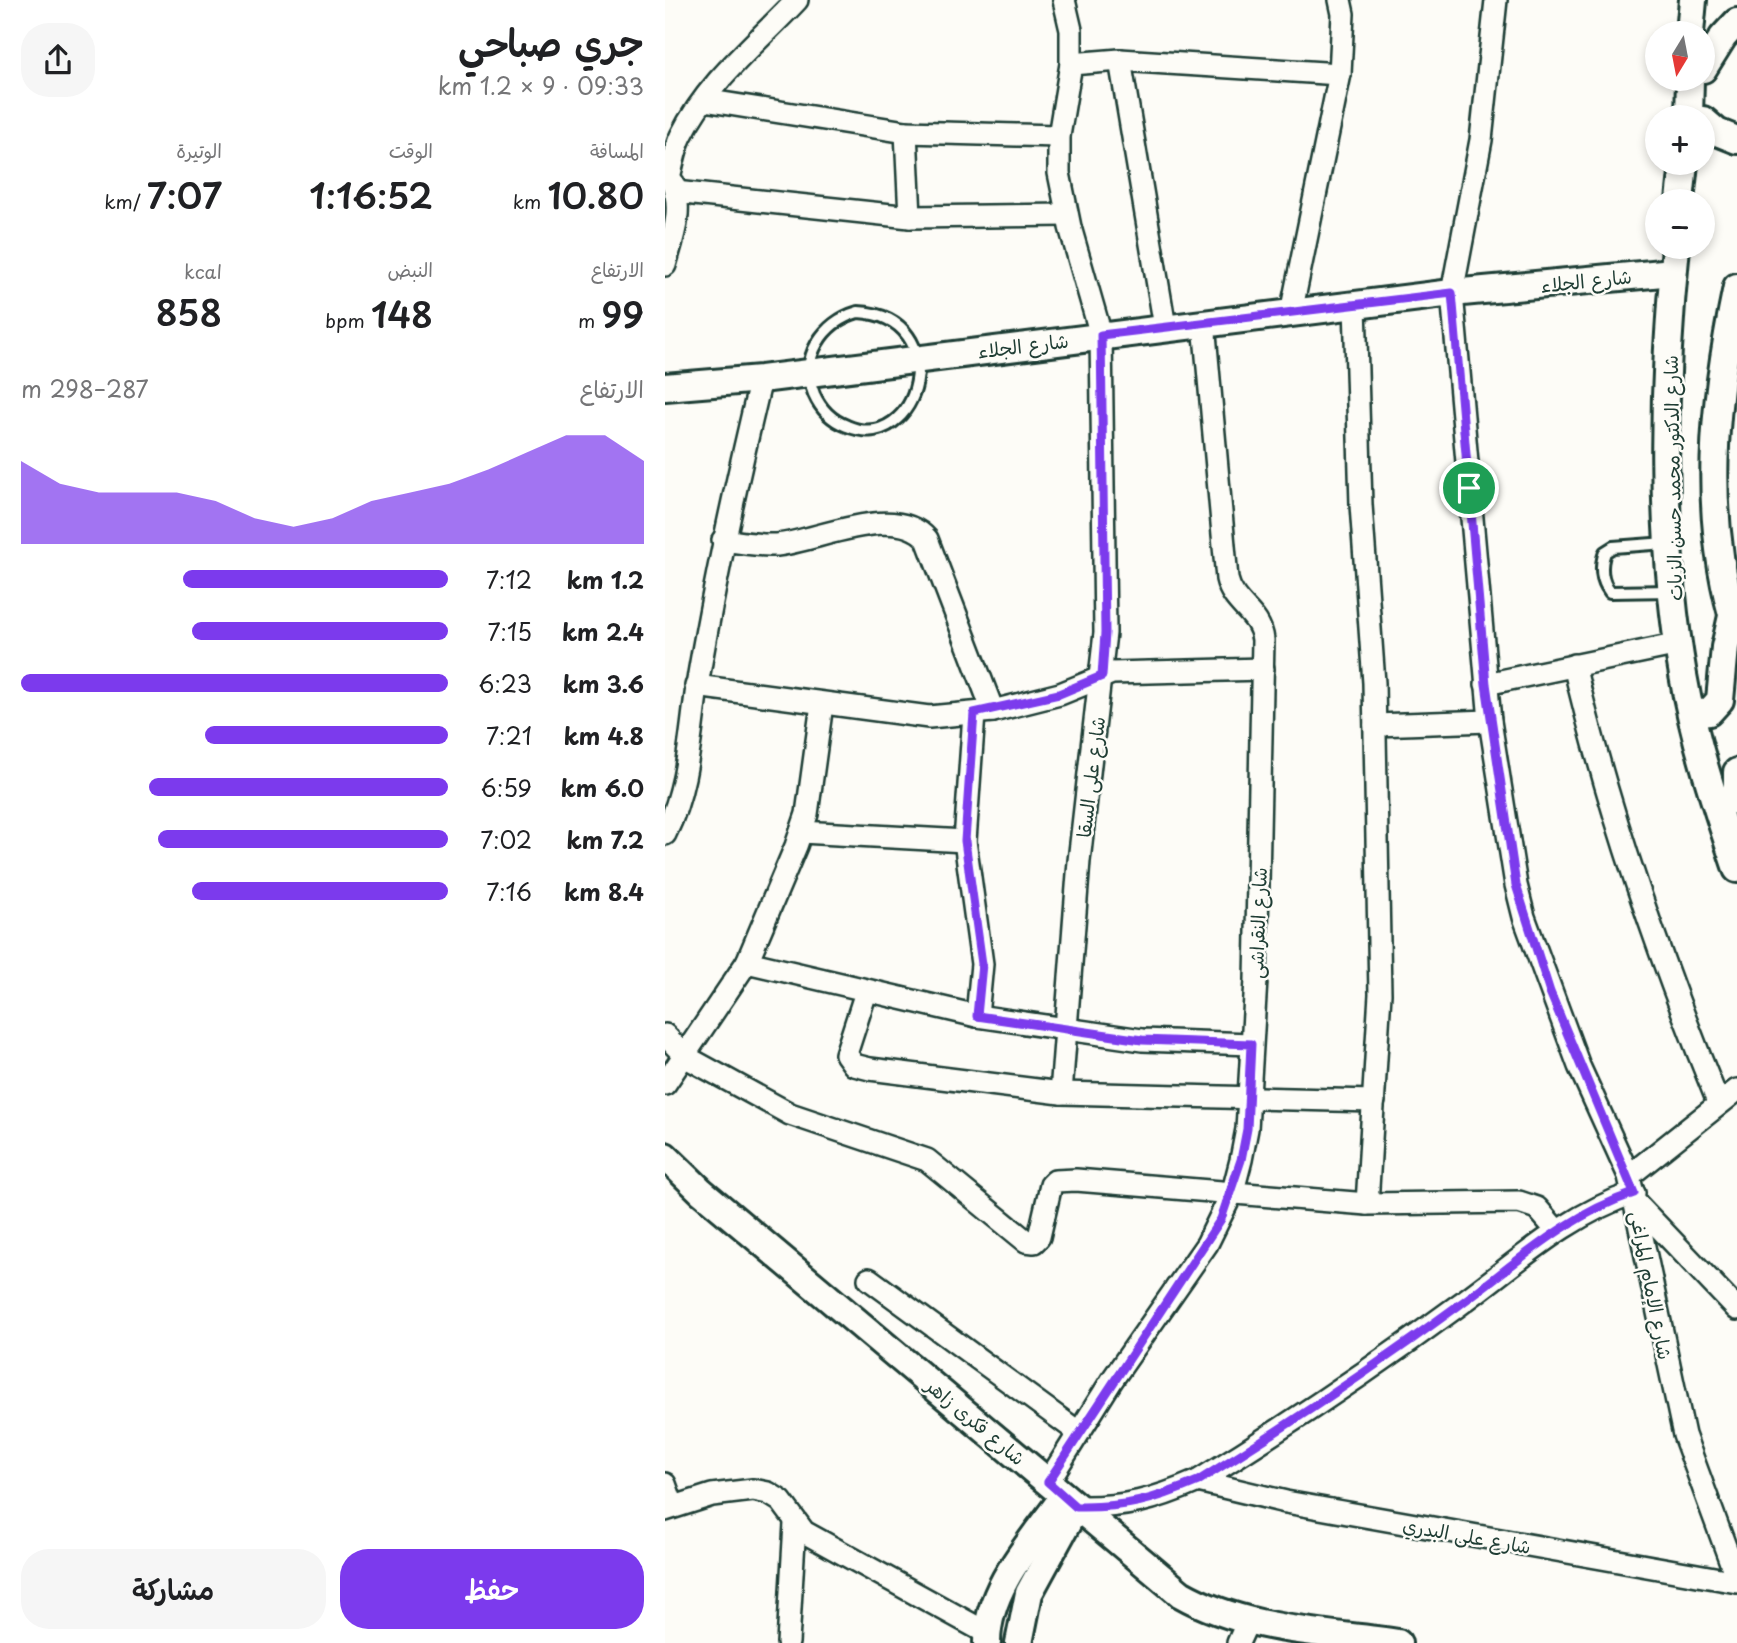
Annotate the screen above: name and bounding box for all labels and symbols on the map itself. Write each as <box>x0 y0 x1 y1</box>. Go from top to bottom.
north arrow <box>1645 21 1715 91</box>
street label: شارع الجلاء <box>1539 261 1633 300</box>
street label: شارع الجلاء <box>976 326 1070 365</box>
street label: شارع الدكتور محمد حسن الزيات <box>1656 355 1689 601</box>
pin <box>1439 458 1499 518</box>
street label: شارع على السقا <box>1069 715 1112 839</box>
street label: شارع النقراشى <box>1241 867 1274 979</box>
street label: شارع الإمام المراغى <box>1622 1208 1680 1362</box>
street label: شارع فكرى زاهر <box>918 1370 1032 1472</box>
street label: شارع على البدري <box>1400 1510 1533 1562</box>

